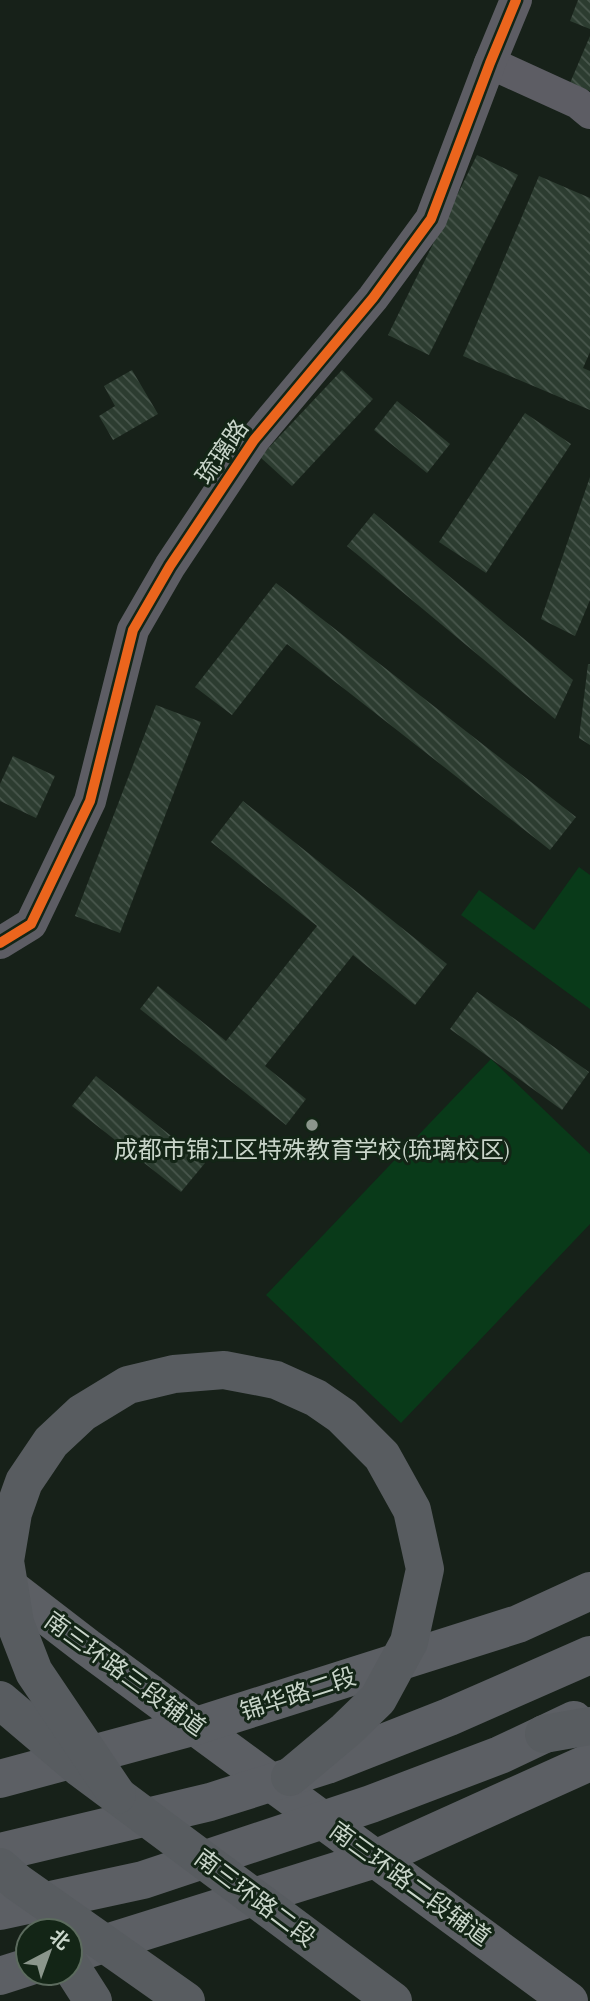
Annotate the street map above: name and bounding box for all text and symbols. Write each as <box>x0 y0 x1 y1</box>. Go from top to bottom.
street label: 琉璃路 <box>187 413 258 492</box>
marker: 成都市锦江区特殊教育学校(琉璃校区) <box>304 1117 320 1133</box>
place label: 成都市锦江区特殊教育学校(琉璃校区) <box>114 1133 510 1169</box>
street label: 南三环路三段辅道 <box>36 1604 213 1746</box>
street label: 锦华路二段 <box>236 1659 361 1731</box>
street label: 南三环路二段辅道 <box>321 1814 498 1956</box>
street label: 南三环路二段 <box>186 1841 323 1957</box>
north arrow <box>14 1917 84 1987</box>
text: 北 <box>42 1923 76 1957</box>

